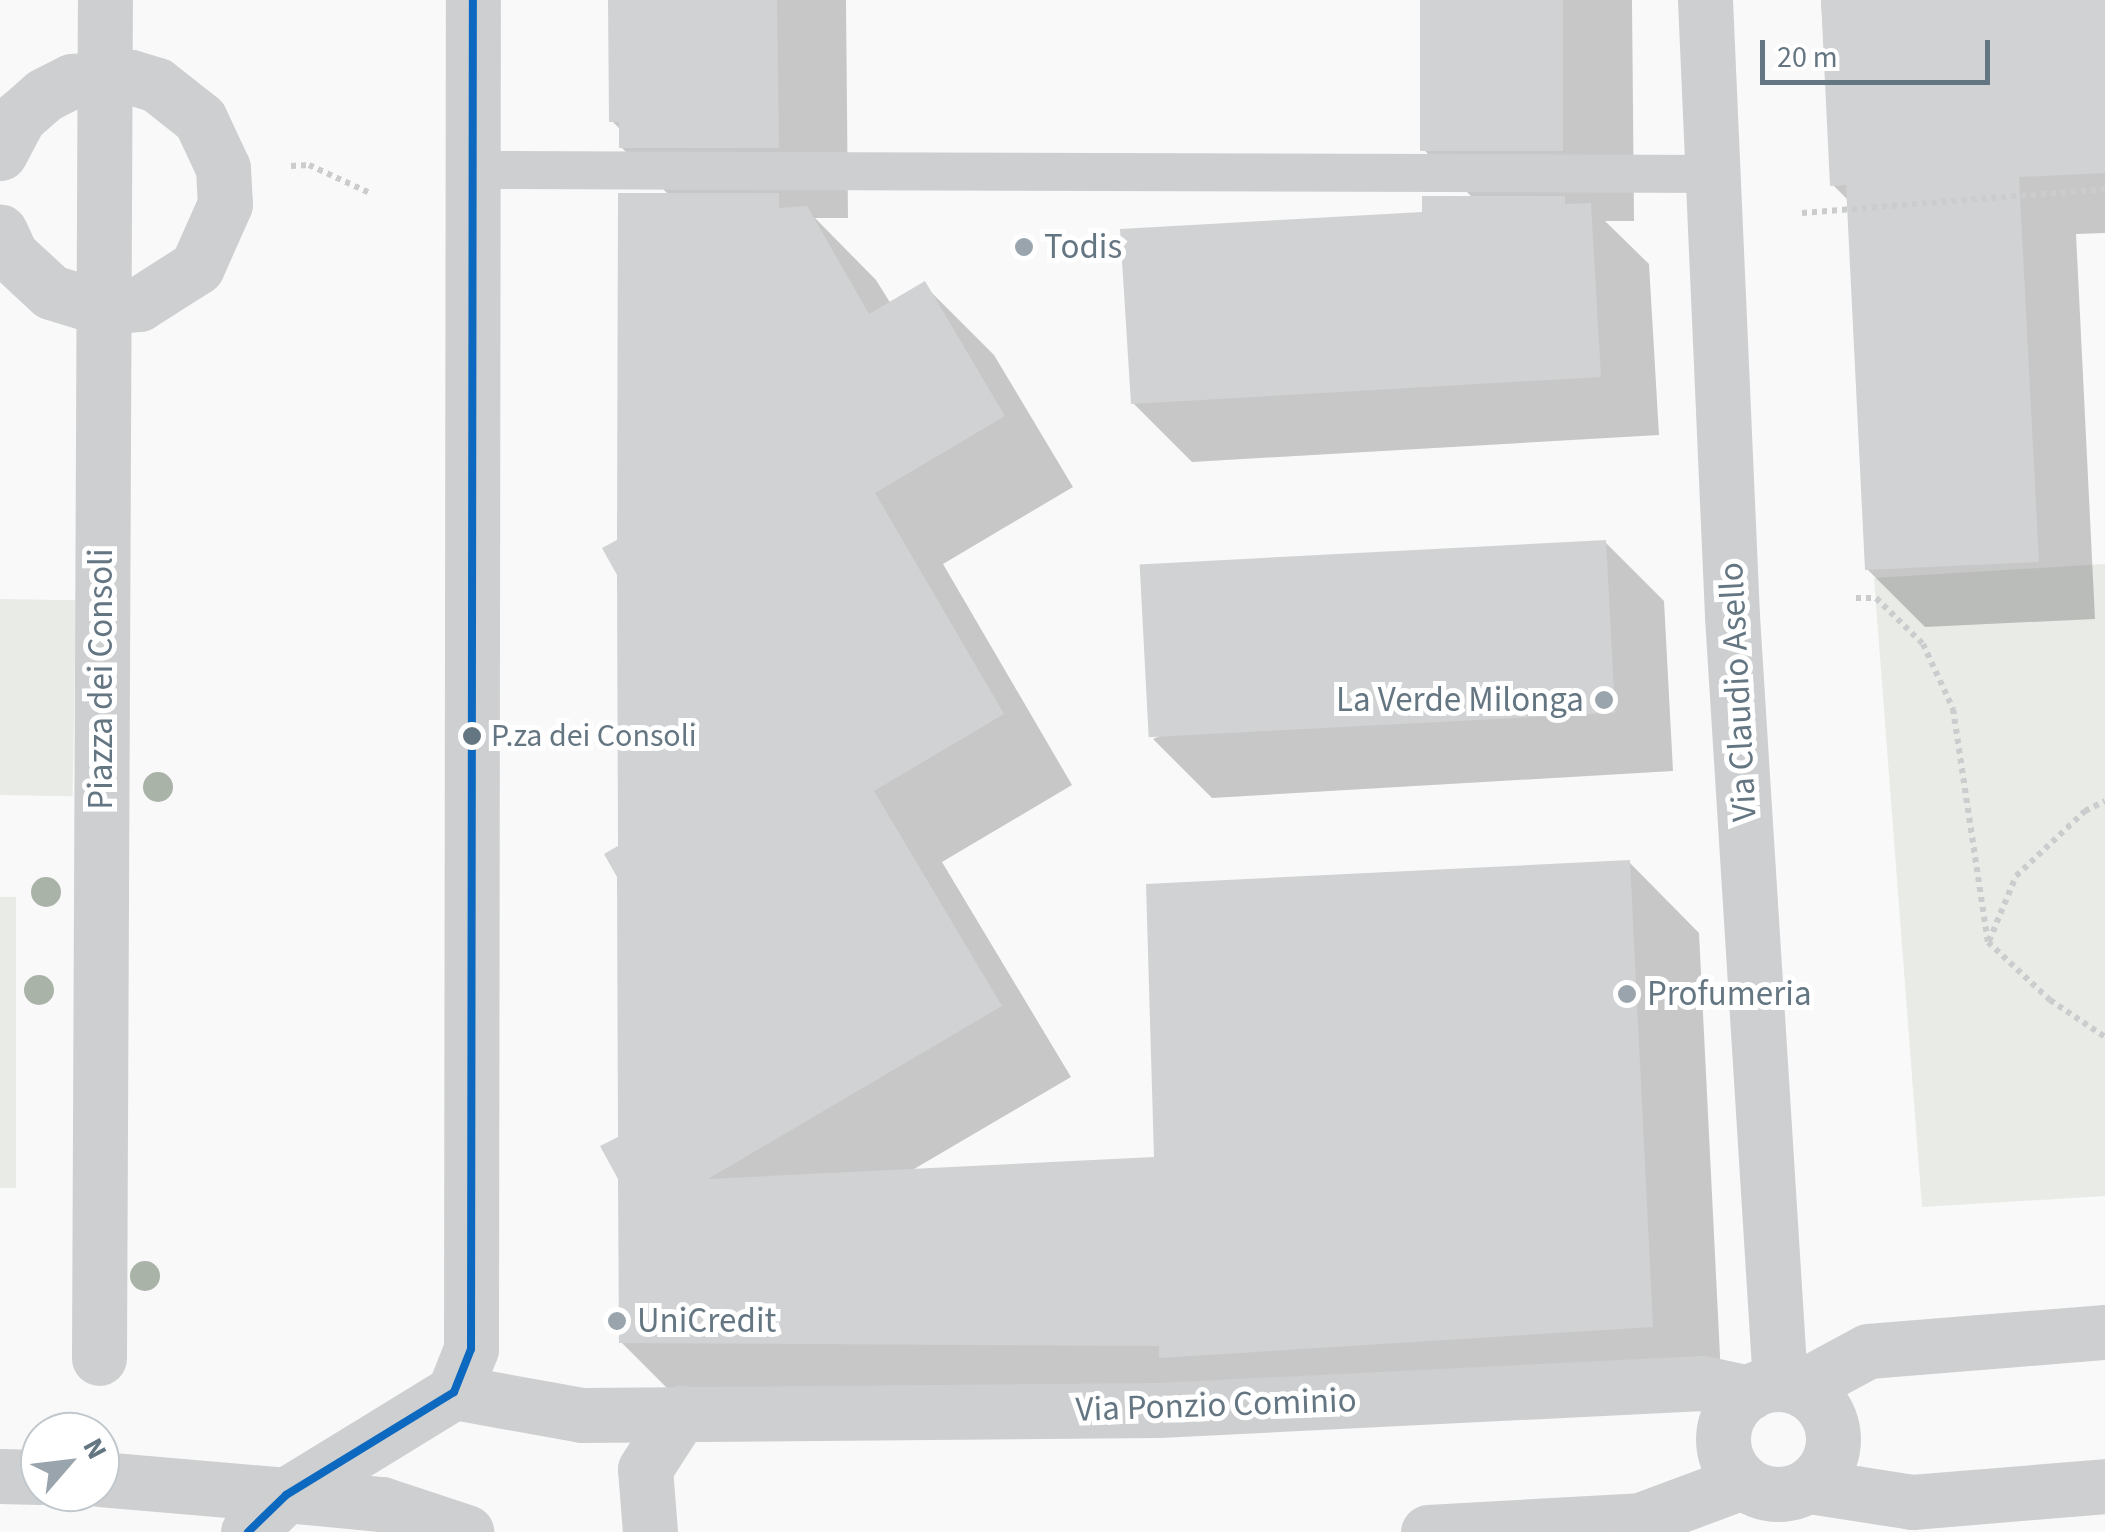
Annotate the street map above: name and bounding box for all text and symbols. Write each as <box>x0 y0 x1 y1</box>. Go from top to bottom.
scale bar <box>1765 20 1995 82</box>
text: 20 m <box>1777 36 1838 79</box>
place label: Todis <box>1044 226 1122 268</box>
marker: Todis <box>1013 236 1035 258</box>
street label: Piazza dei Consoli <box>80 548 122 810</box>
street label: Via Claudio Asello <box>1710 561 1766 823</box>
place label: La Verde Milonga <box>1336 679 1584 721</box>
marker: La Verde Milonga <box>1593 689 1615 711</box>
place label: P.za dei Consoli <box>491 717 697 755</box>
marker: P.za dei Consoli <box>462 726 482 746</box>
place label: Profumeria <box>1647 973 1812 1015</box>
marker: Profumeria <box>1616 983 1638 1005</box>
place label: UniCredit <box>637 1300 776 1342</box>
marker: UniCredit <box>606 1310 628 1332</box>
street label: Via Ponzio Cominio <box>1075 1379 1357 1431</box>
north arrow <box>20 1412 120 1512</box>
text: N <box>73 1431 117 1466</box>

